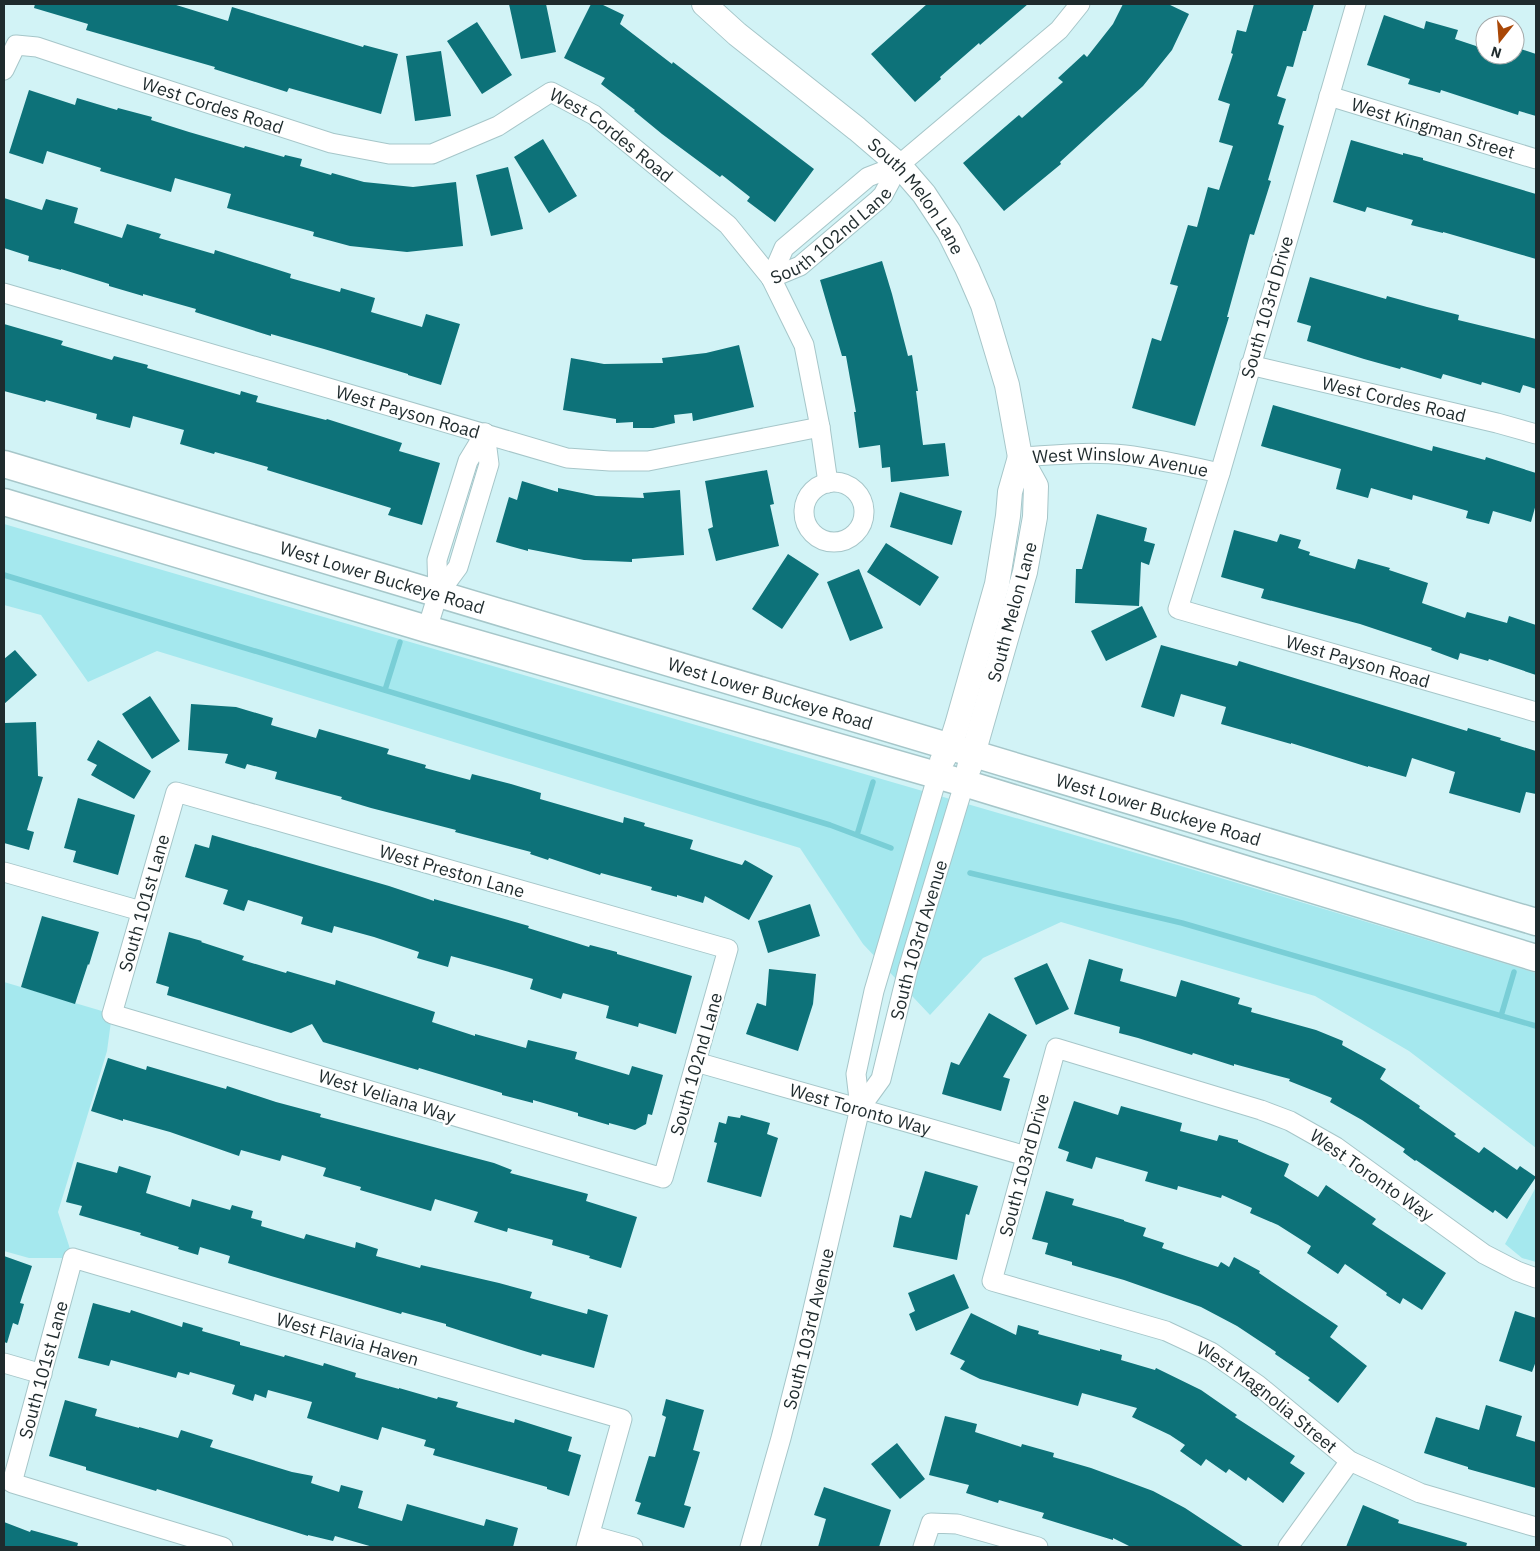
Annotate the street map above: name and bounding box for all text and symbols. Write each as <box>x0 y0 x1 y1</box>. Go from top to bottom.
north arrow <box>1475 15 1525 65</box>
text: N <box>1489 42 1504 63</box>
street label: West Cordes Road <box>139 71 287 138</box>
street label: West Cordes Road <box>546 82 678 187</box>
street label: West Kingman Street <box>1349 92 1518 163</box>
street label: South Melon Lane <box>863 132 970 258</box>
street label: South 102nd Lane <box>767 183 897 289</box>
street label: South 103rd Drive <box>1236 233 1298 381</box>
street label: West Cordes Road <box>1320 371 1468 427</box>
street label: West Payson Road <box>333 379 483 443</box>
street label: West Winslow Avenue <box>1031 442 1211 482</box>
street label: West Lower Buckeye Road <box>277 536 488 619</box>
street label: South Melon Lane <box>982 539 1042 685</box>
street label: West Payson Road <box>1283 629 1433 692</box>
street label: West Lower Buckeye Road <box>665 652 876 735</box>
street label: West Lower Buckeye Road <box>1053 768 1264 851</box>
street label: South 101st Lane <box>113 832 175 974</box>
street label: West Preston Lane <box>377 839 527 903</box>
street label: South 103rd Avenue <box>884 857 952 1022</box>
street label: South 102nd Lane <box>665 990 727 1138</box>
street label: West Veliana Way <box>315 1064 459 1128</box>
street label: West Toronto Way <box>787 1078 934 1140</box>
street label: South 103rd Drive <box>994 1091 1054 1239</box>
street label: West Toronto Way <box>1306 1124 1438 1226</box>
street label: South 103rd Avenue <box>777 1245 839 1412</box>
street label: South 101st Lane <box>13 1298 72 1441</box>
street label: West Flavia Haven <box>274 1307 422 1370</box>
street label: West Magnolia Street <box>1193 1336 1342 1458</box>

